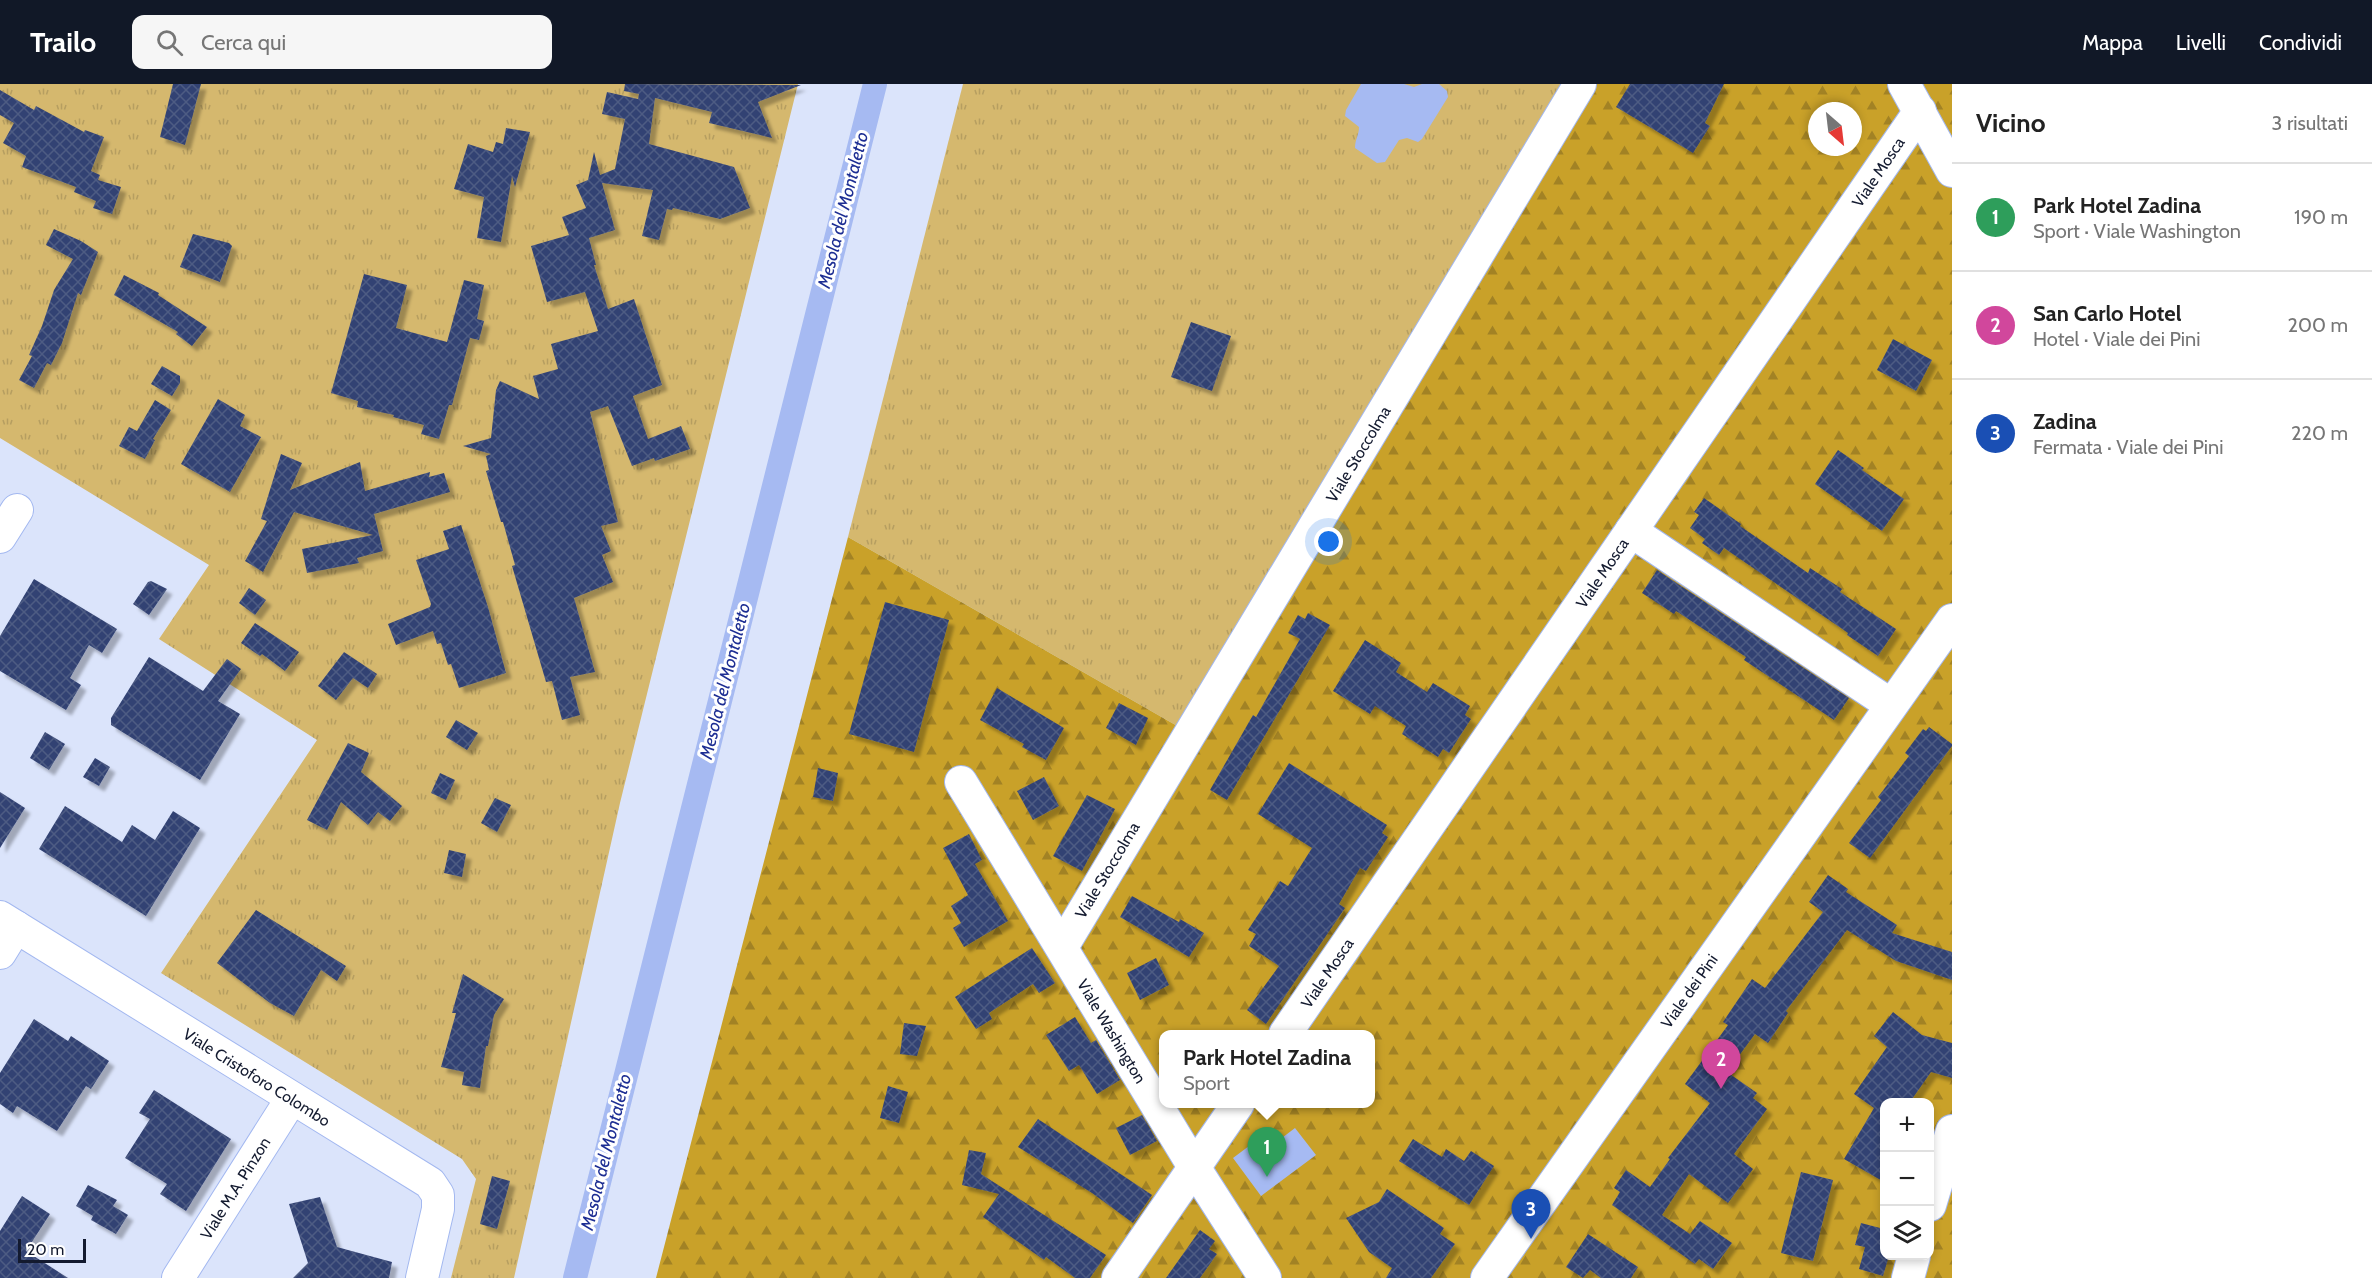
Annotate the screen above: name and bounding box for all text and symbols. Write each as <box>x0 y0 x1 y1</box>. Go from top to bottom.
search box <box>132 15 552 69</box>
text: Trailo <box>30 25 96 59</box>
icon: search <box>153 26 186 59</box>
text: Cerca qui <box>201 29 286 56</box>
text: Mappa <box>2082 30 2143 55</box>
text: Livelli <box>2176 30 2226 55</box>
text: Condividi <box>2259 30 2342 55</box>
north arrow <box>1808 102 1862 156</box>
text: Vicino <box>1976 107 2045 139</box>
text: 3 risultati <box>2272 111 2348 135</box>
water label: Mesola del Montaletto <box>813 130 873 291</box>
street label: Viale Mosca <box>1848 133 1909 211</box>
text: Park Hotel Zadina <box>2033 192 2201 219</box>
text: 1 <box>1992 205 1999 229</box>
text: 190 m <box>2294 205 2348 229</box>
text: Sport · Viale Washington <box>2033 219 2241 243</box>
text: San Carlo Hotel <box>2033 300 2181 327</box>
text: 2 <box>1990 313 2001 337</box>
text: 200 m <box>2288 313 2348 337</box>
text: Hotel · Viale dei Pini <box>2033 327 2200 351</box>
street label: Viale Stoccolma <box>1322 402 1395 506</box>
text: Zadina <box>2033 408 2097 435</box>
text: 3 <box>1990 421 2001 445</box>
text: 220 m <box>2291 421 2348 445</box>
text: Fermata · Viale dei Pini <box>2033 435 2224 459</box>
your location <box>1314 527 1343 556</box>
street label: Viale Mosca <box>1572 534 1633 612</box>
water label: Mesola del Montaletto <box>695 601 755 762</box>
street label: Viale Stoccolma <box>1071 818 1144 922</box>
street label: Viale Mosca <box>1297 934 1358 1012</box>
street label: Viale dei Pini <box>1657 951 1722 1032</box>
street label: Viale Washington <box>1073 976 1150 1087</box>
street label: Viale Cristoforo Colombo <box>180 1024 334 1131</box>
popup <box>1159 1030 1375 1108</box>
pin: 2 <box>1702 1040 1740 1089</box>
text: Park Hotel Zadina <box>1183 1044 1351 1071</box>
text: Sport <box>1183 1071 1230 1095</box>
water label: Mesola del Montaletto <box>576 1072 636 1233</box>
map controls <box>1880 1098 1934 1260</box>
button: + <box>1880 1098 1934 1152</box>
pin: 1 <box>1248 1128 1286 1177</box>
street label: Viale M.A. Pinzon <box>196 1134 274 1243</box>
button: − <box>1880 1152 1934 1206</box>
pin: 3 <box>1512 1190 1550 1239</box>
button: layers <box>1880 1206 1934 1260</box>
scale bar <box>18 1236 86 1264</box>
text: 20 m <box>27 1240 64 1259</box>

